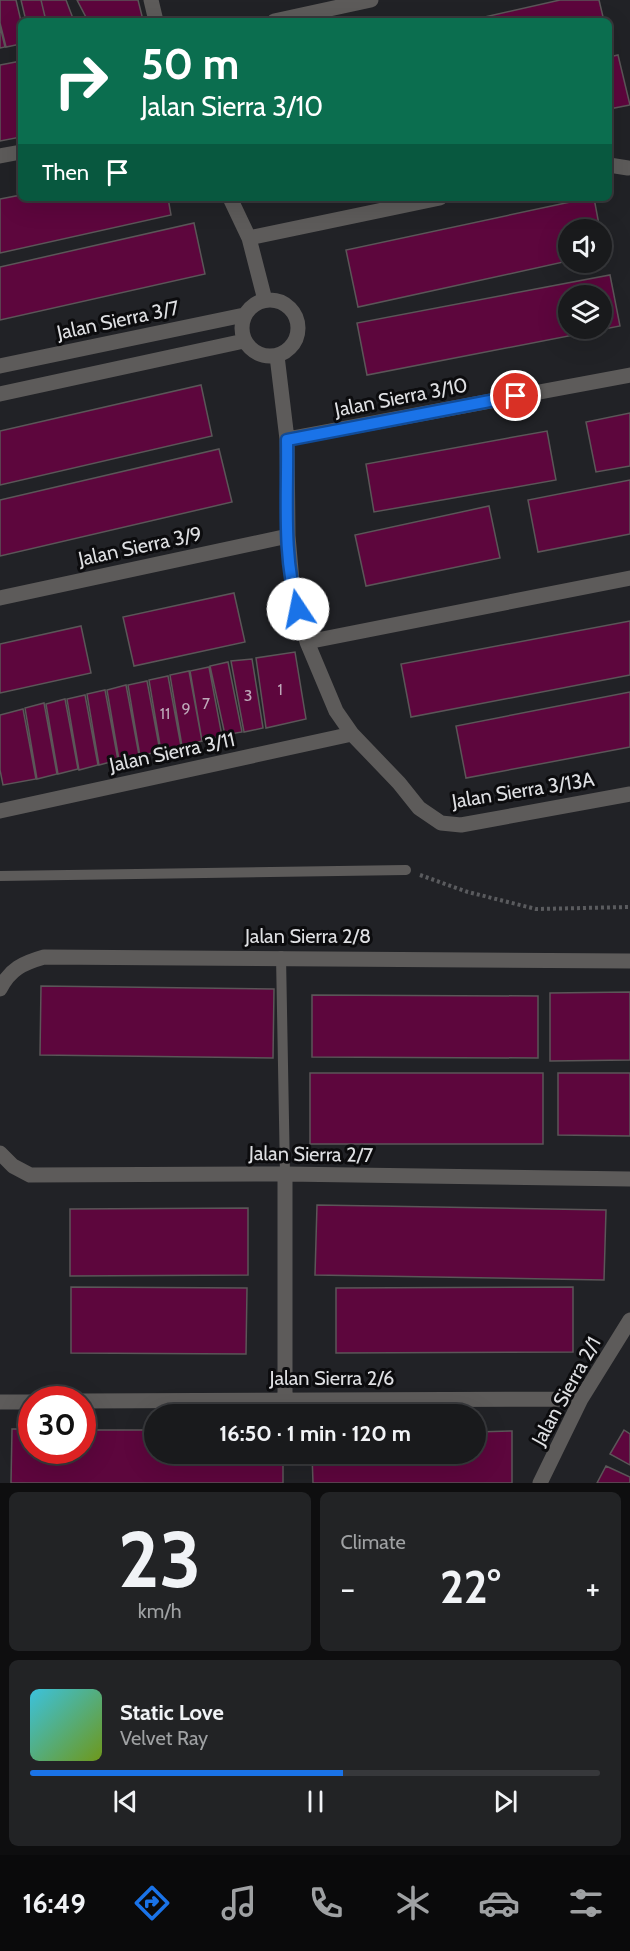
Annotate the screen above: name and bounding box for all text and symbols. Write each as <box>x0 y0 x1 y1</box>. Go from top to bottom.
text: 50 m <box>141 38 239 90</box>
icon: right <box>42 42 120 120</box>
text: Jalan Sierra 3/10 <box>141 90 323 123</box>
icon: arrive <box>101 156 134 189</box>
text: Then <box>42 159 89 186</box>
map controls <box>558 219 612 339</box>
button: sound <box>558 219 612 273</box>
button: layers <box>558 285 612 339</box>
street label: Jalan Sierra 3/7 <box>54 295 181 345</box>
pin <box>490 370 541 421</box>
street label: Jalan Sierra 3/10 <box>332 372 470 422</box>
icon: arrive <box>499 379 532 412</box>
street label: Jalan Sierra 3/9 <box>75 521 204 571</box>
position arrow <box>266 577 330 641</box>
house number: 1 <box>277 680 283 699</box>
house number: 3 <box>244 686 252 705</box>
house number: 7 <box>202 694 210 713</box>
house number: 9 <box>181 699 191 718</box>
house number: 11 <box>160 704 170 723</box>
street label: Jalan Sierra 3/11 <box>106 727 237 777</box>
street label: Jalan Sierra 3/13A <box>449 767 597 813</box>
street label: Jalan Sierra 2/8 <box>244 924 371 948</box>
street label: Jalan Sierra 2/7 <box>248 1141 373 1167</box>
street label: Jalan Sierra 2/1 <box>526 1332 606 1450</box>
street label: Jalan Sierra 2/6 <box>269 1366 394 1390</box>
speed limit sign: 30 <box>18 1386 96 1464</box>
text: 16:50 · 1 min · 120 m <box>219 1420 411 1447</box>
text: 23 <box>118 1512 201 1607</box>
text: Climate <box>341 1530 406 1554</box>
text: 22° <box>440 1560 501 1614</box>
text: − <box>341 1568 355 1608</box>
text: + <box>585 1568 600 1608</box>
text: km/h <box>138 1599 182 1623</box>
text: Static Love <box>120 1699 224 1726</box>
text: Velvet Ray <box>120 1726 208 1750</box>
icon: previous <box>109 1785 142 1818</box>
icon: pause <box>299 1785 332 1818</box>
icon: next <box>489 1785 522 1818</box>
icon: directions <box>131 1882 173 1924</box>
icon: music <box>218 1882 260 1924</box>
icon: phone <box>305 1882 347 1924</box>
icon: climate <box>392 1882 434 1924</box>
icon: car <box>478 1882 520 1924</box>
icon: filters <box>565 1882 607 1924</box>
text: 16:49 <box>22 1887 86 1920</box>

